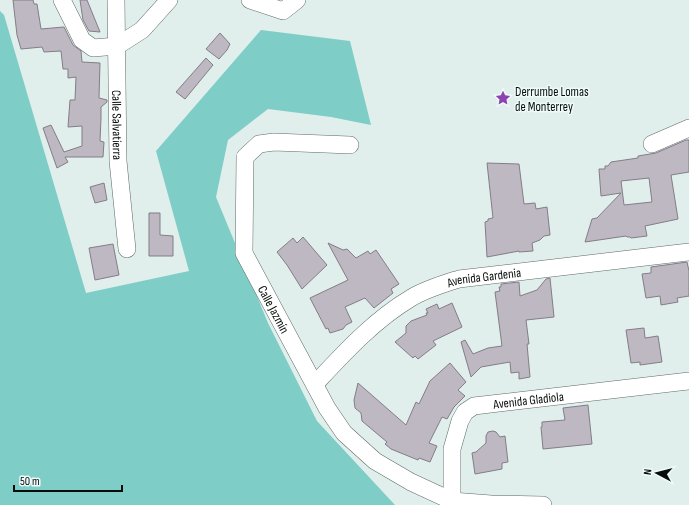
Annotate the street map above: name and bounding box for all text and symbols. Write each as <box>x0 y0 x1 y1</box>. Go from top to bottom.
place label: Derrumbe Lomas de Monterrey <box>515 84 589 115</box>
place icon: Derrumbe Lomas de Monterrey <box>494 89 512 107</box>
street label: Calle Salvatierra <box>108 90 125 160</box>
street label: Avenida Gardenia <box>444 265 522 292</box>
street label: Calle Jazmín <box>254 283 293 336</box>
street label: Avenida Gladiola <box>491 389 565 413</box>
north arrow <box>637 453 677 493</box>
scale bar <box>14 467 122 493</box>
text: N <box>641 468 654 476</box>
text: 50 m <box>20 474 40 489</box>

